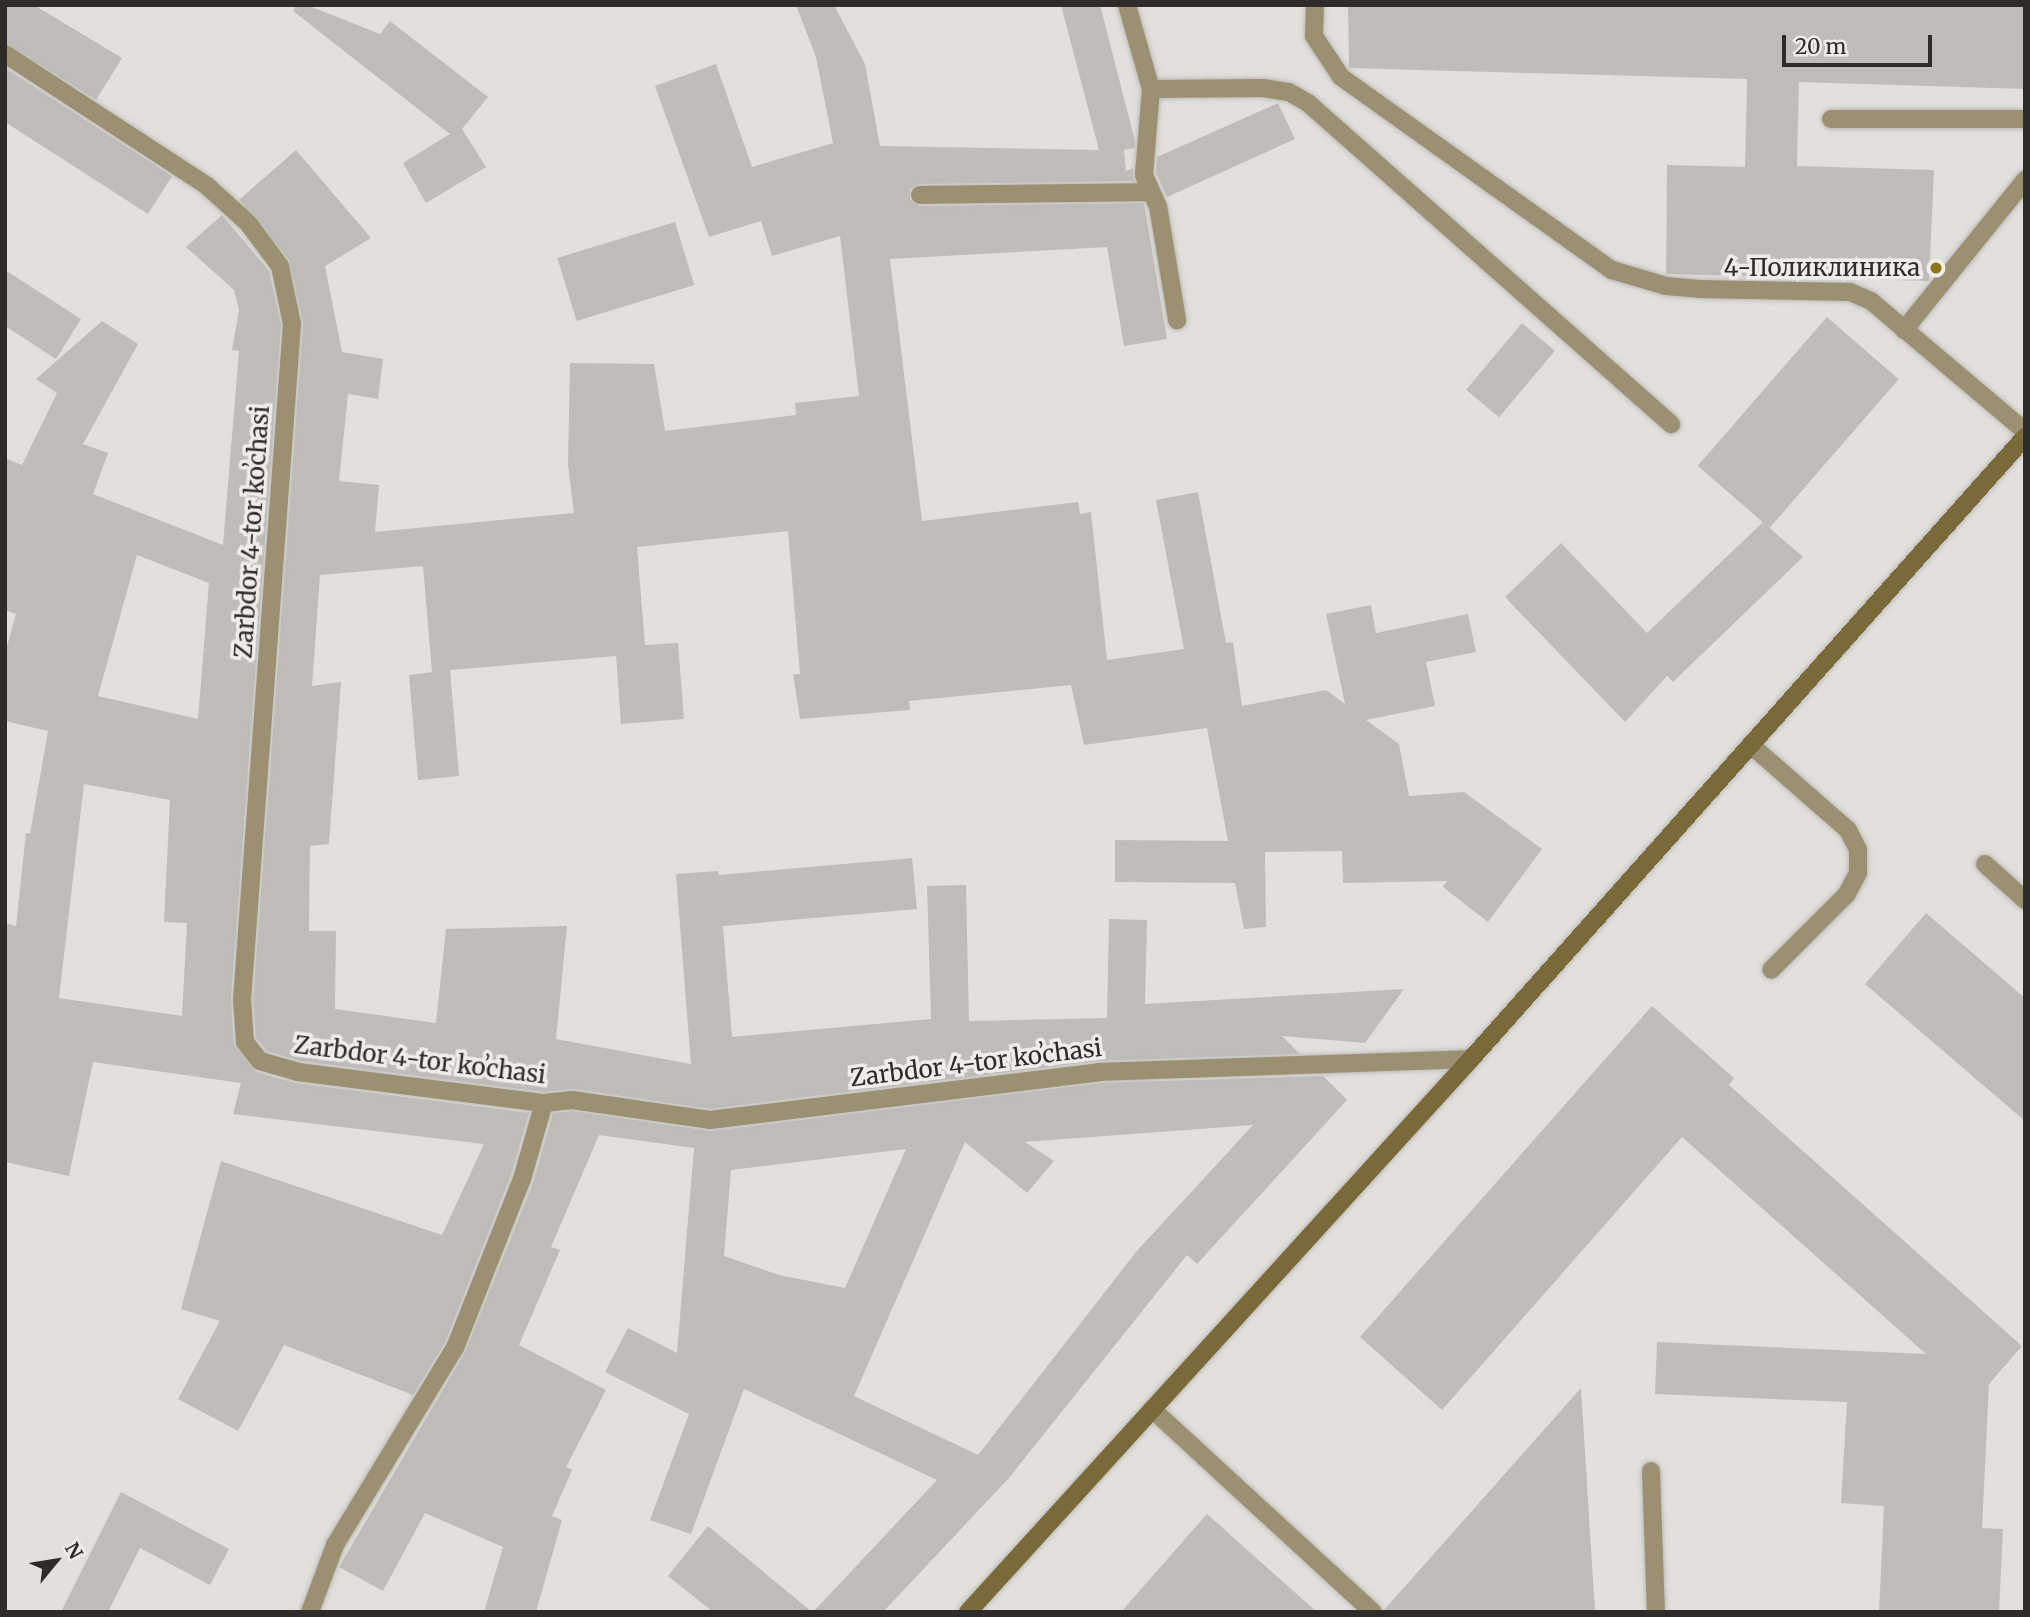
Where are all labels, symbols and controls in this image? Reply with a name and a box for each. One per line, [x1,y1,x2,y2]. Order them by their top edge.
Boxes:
scale bar [1785,21,1936,65]
text: 20 m [1795,33,1846,60]
place label: 4-Поликлиника [1724,254,1920,282]
marker: 4-Поликлиника [1926,258,1946,278]
street label: Zarbdor 4-tor koʼchasi [229,405,275,659]
street label: Zarbdor 4-tor koʼchasi [293,1030,547,1090]
street label: Zarbdor 4-tor koʼchasi [849,1033,1103,1093]
north arrow [21,1526,91,1596]
text: N [60,1538,88,1563]

